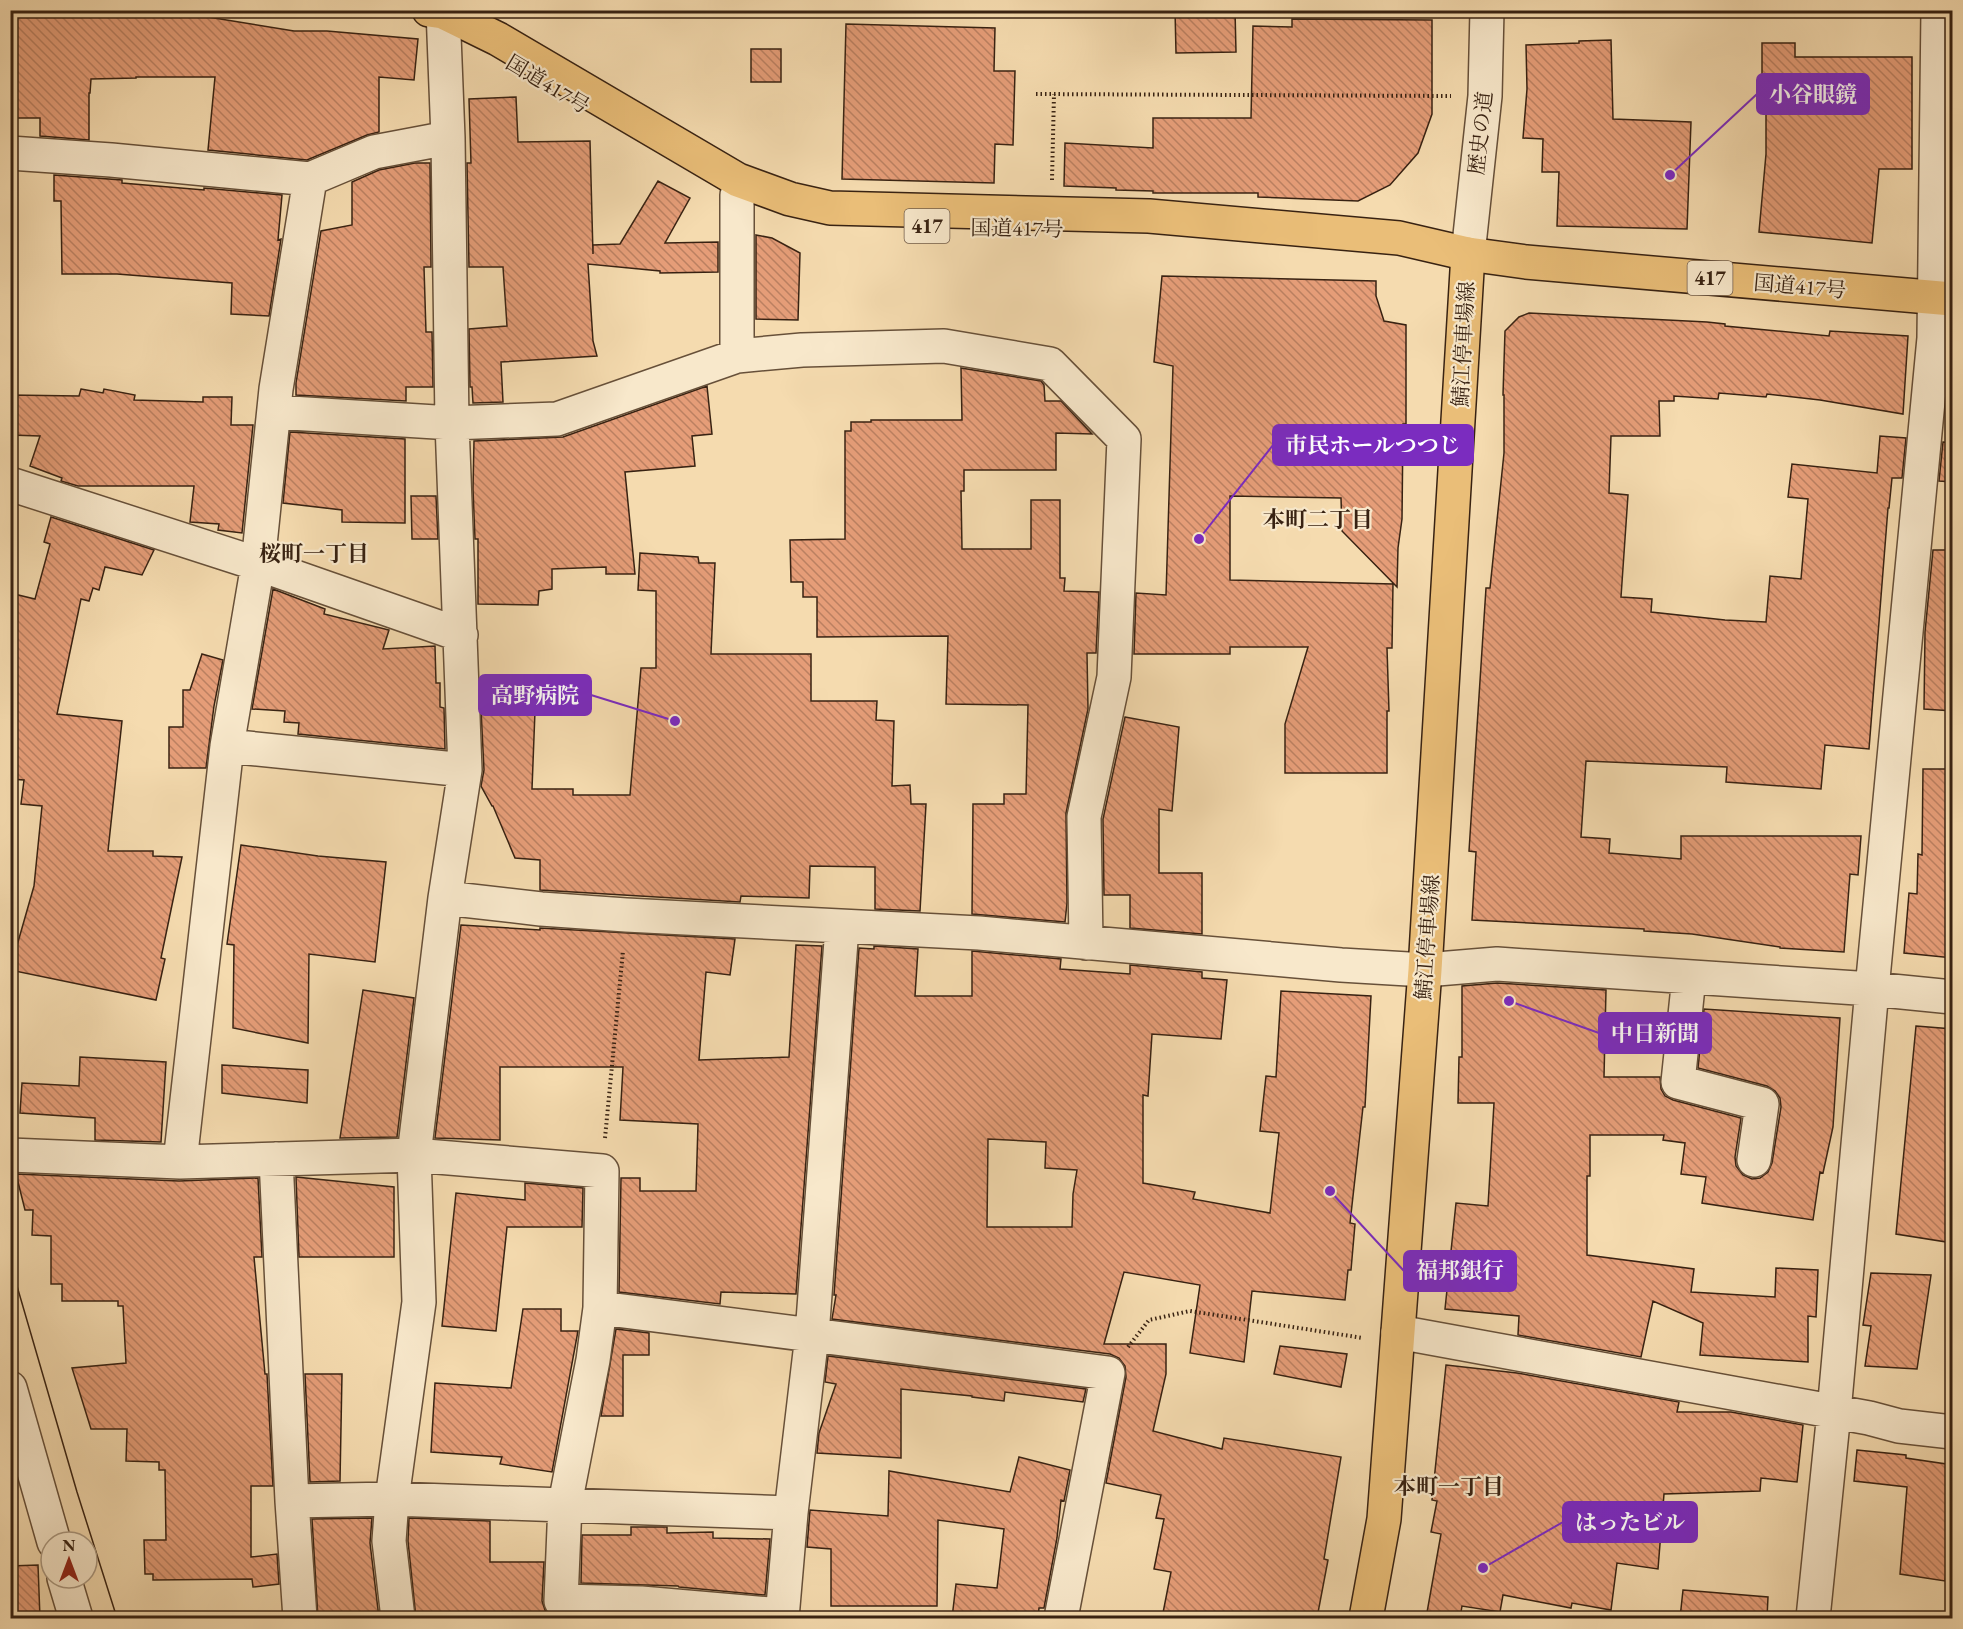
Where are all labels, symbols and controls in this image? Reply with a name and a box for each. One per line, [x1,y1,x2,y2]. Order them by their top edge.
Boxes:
street label: 国道417号 [501,48,595,120]
callout: 小谷眼鏡 [1757,74,1869,114]
text: 小谷眼鏡 [1769,80,1857,109]
street label: 歴史の道 [1462,90,1498,176]
road number: 417 [904,209,950,243]
street label: 国道417号 [970,214,1064,242]
road number: 417 [1688,261,1732,295]
street label: 国道417号 [1752,268,1848,304]
street label: 鯖江停車場線 [1446,280,1480,408]
callout: 市民ホールつつじ [1273,425,1473,465]
text: 市民ホールつつじ [1285,431,1461,460]
district label: 本町二丁目 [1263,505,1373,534]
district label: 桜町一丁目 [259,539,369,568]
callout: 高野病院 [479,675,591,715]
text: 高野病院 [491,681,579,710]
street label: 鯖江停車場線 [1409,873,1445,1001]
callout: 中日新聞 [1599,1013,1711,1053]
text: 中日新聞 [1611,1019,1699,1048]
callout: 福邦銀行 [1404,1251,1516,1291]
text: 福邦銀行 [1416,1256,1504,1285]
district label: 本町一丁目 [1394,1472,1504,1501]
callout: はったビル [1563,1502,1697,1542]
text: はったビル [1575,1508,1685,1537]
north arrow [39,1530,99,1590]
text: N [63,1535,76,1556]

